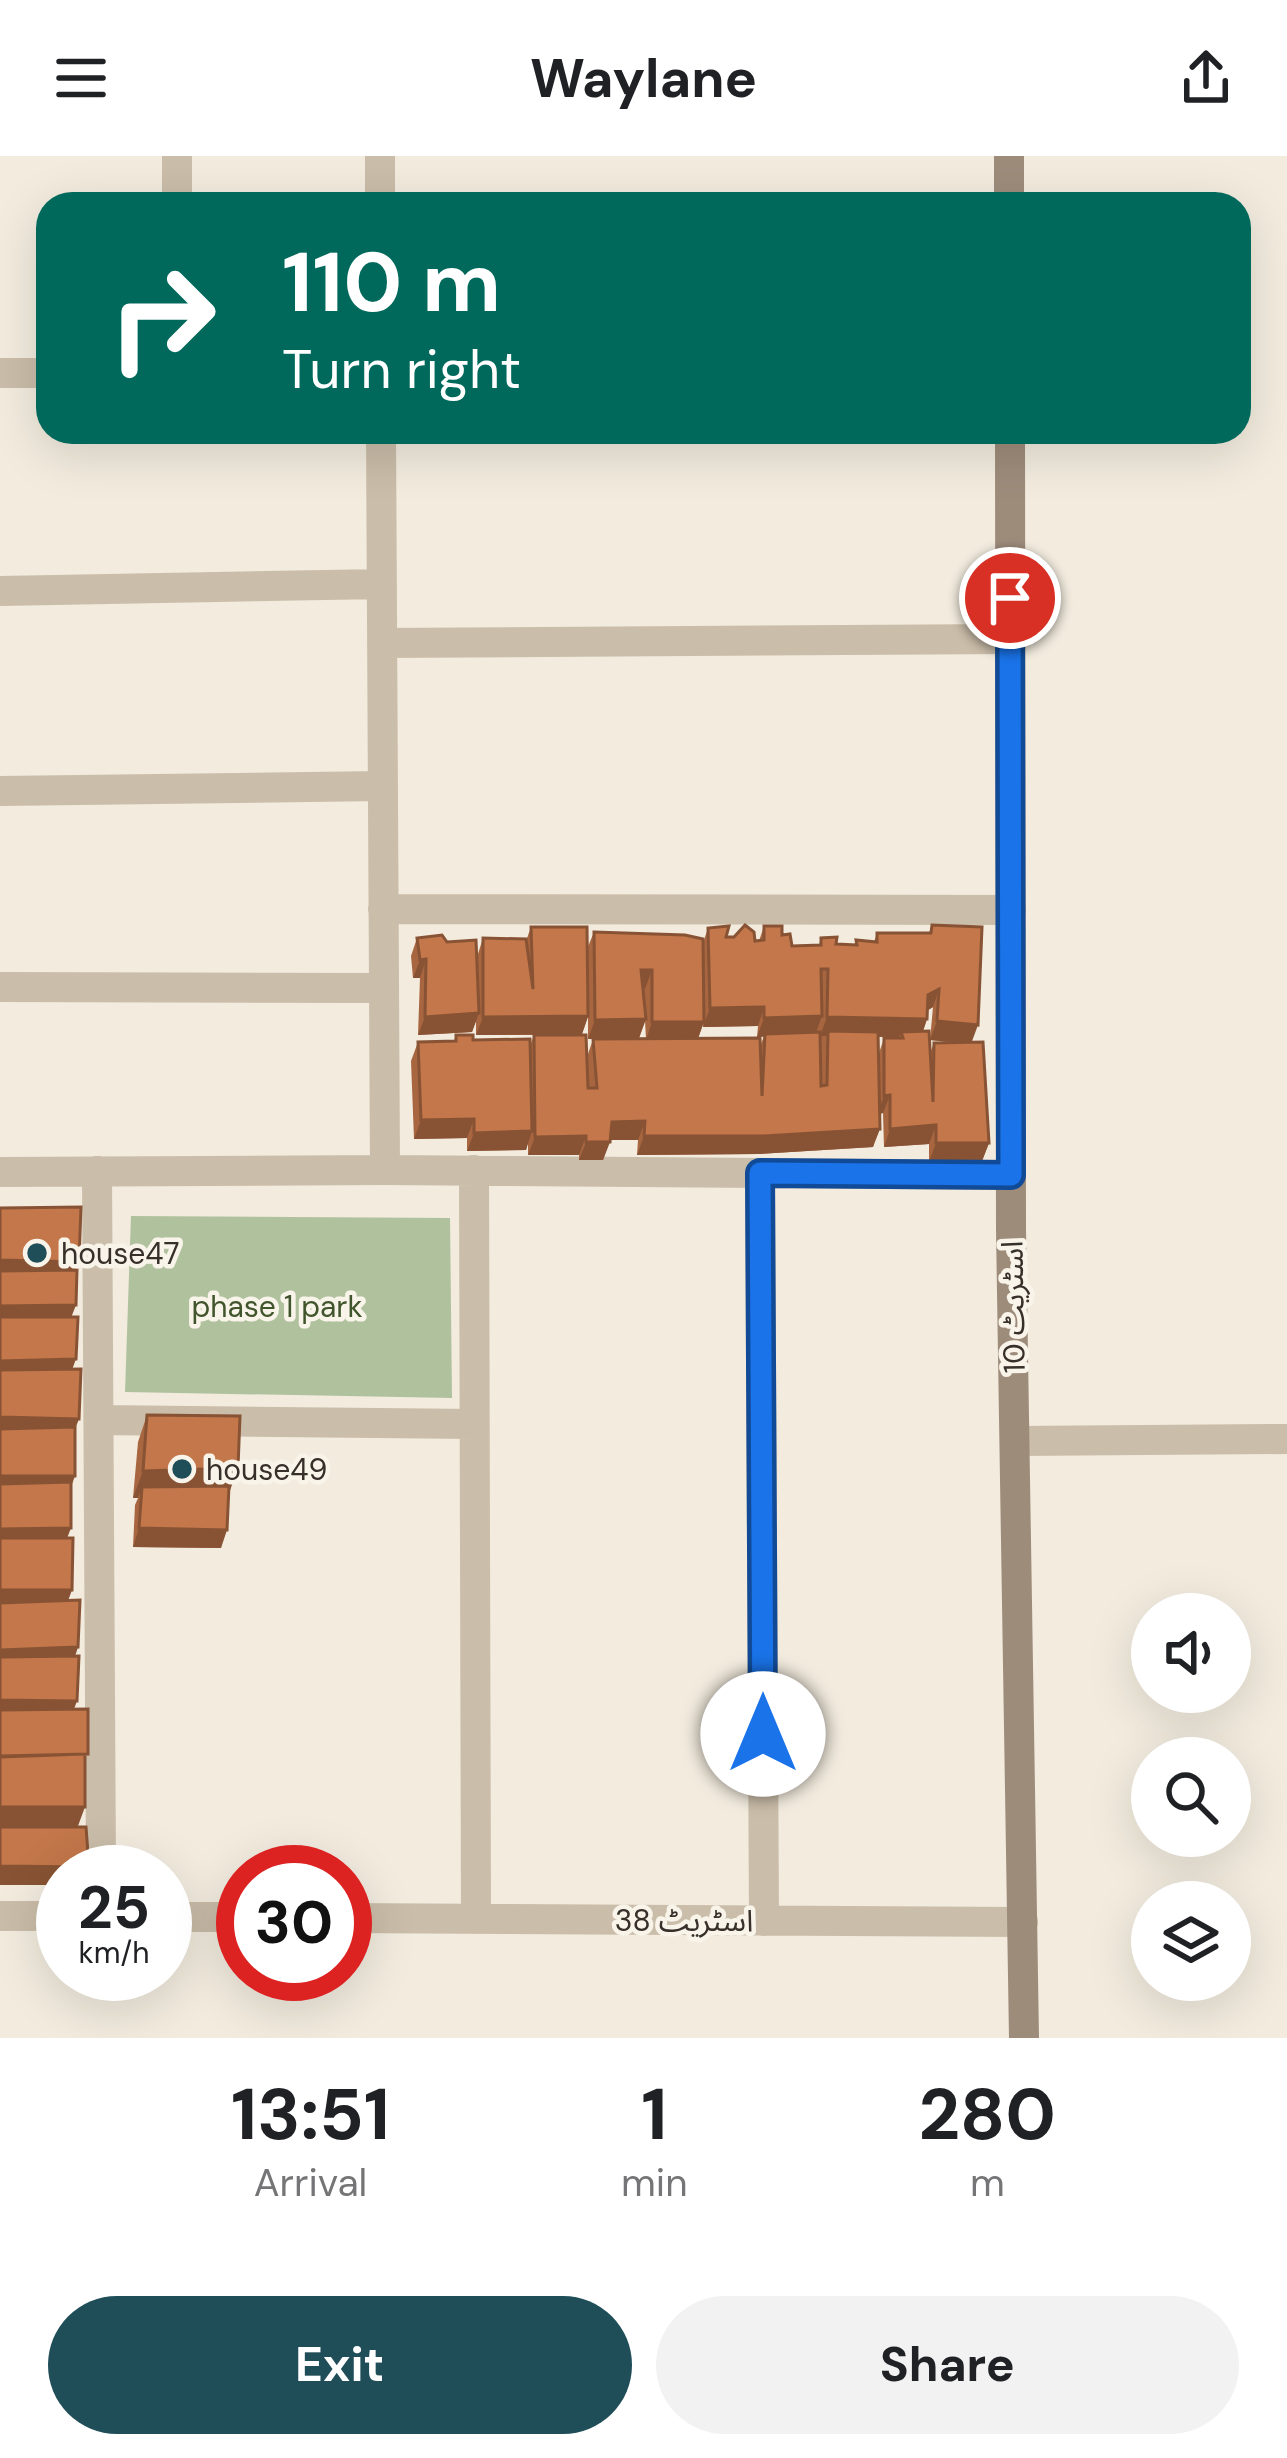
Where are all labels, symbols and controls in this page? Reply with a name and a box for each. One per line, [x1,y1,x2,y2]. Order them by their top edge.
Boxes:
text: Waylane [530,43,757,114]
icon: menu [48,45,114,111]
icon: share [1173,45,1239,111]
text: 110 m [282,228,501,337]
icon: right [84,240,240,396]
text: Turn right [282,334,521,405]
pin [959,547,1061,649]
icon: arrive [977,565,1043,631]
place label: house47 [61,1234,180,1273]
marker: house47 [24,1240,50,1266]
street label: اسٹریٹ 10 [992,1240,1034,1374]
park label: phase 1 park [191,1287,363,1326]
place label: house49 [206,1450,327,1489]
marker: house49 [169,1456,195,1482]
map controls [1131,1593,1251,2001]
button: sound [1131,1593,1251,1713]
position arrow [700,1671,826,1797]
button: search [1131,1737,1251,1857]
speed limit sign: 30 [216,1845,372,2001]
text: 25 [78,1868,150,1947]
button: layers [1131,1881,1251,2001]
street label: اسٹریٹ 38 [615,1901,753,1940]
text: km/h [79,1933,149,1972]
text: 13:51 [231,2068,390,2161]
text: 1 [641,2068,667,2161]
text: 280 [919,2068,1056,2161]
text: Arrival [254,2157,367,2208]
text: min [621,2157,688,2208]
text: m [970,2157,1005,2208]
button: Exit [48,2296,632,2434]
button: Share [656,2296,1239,2434]

